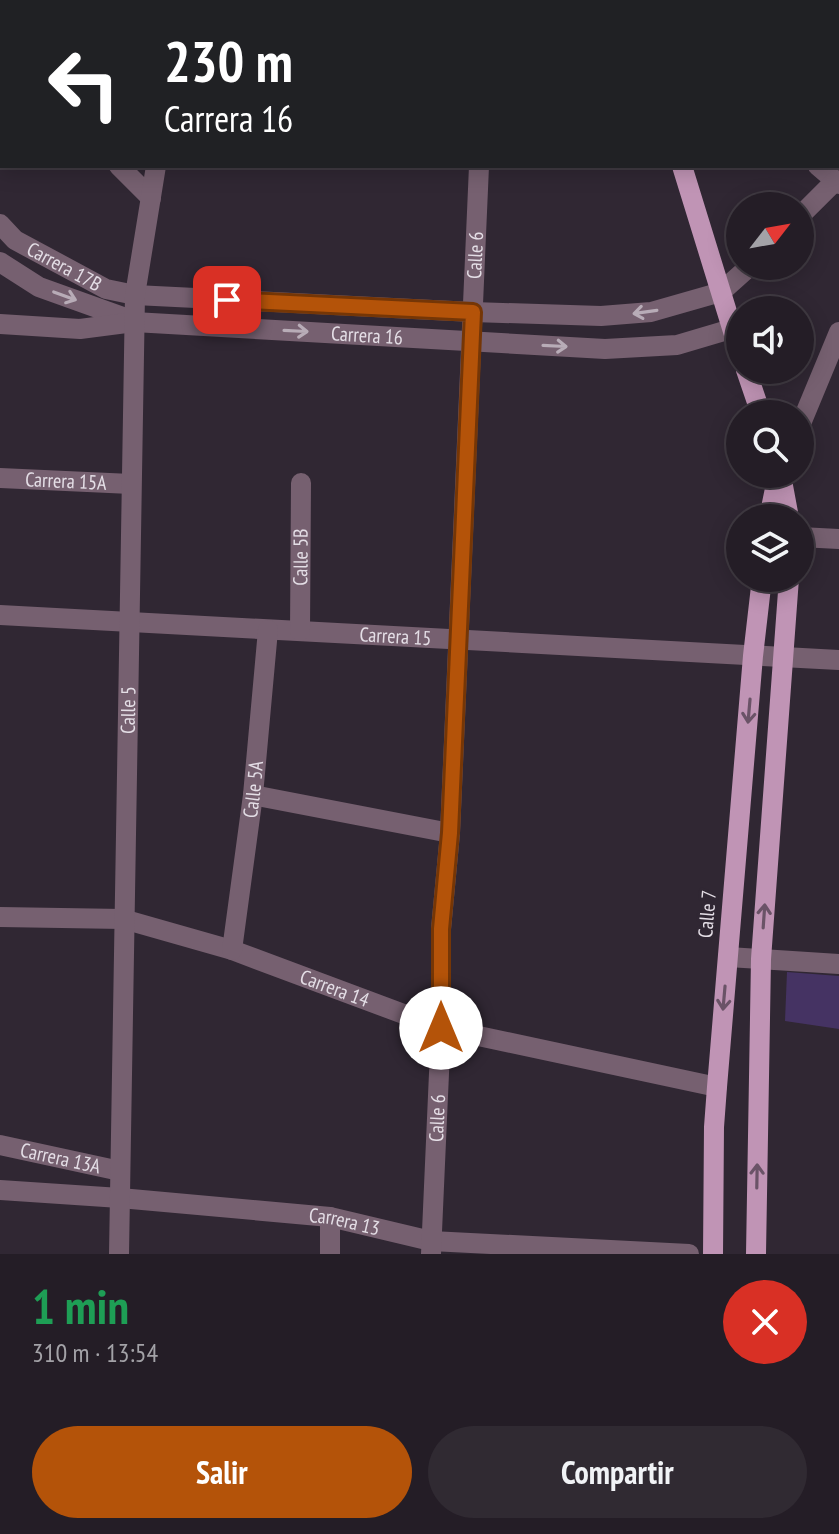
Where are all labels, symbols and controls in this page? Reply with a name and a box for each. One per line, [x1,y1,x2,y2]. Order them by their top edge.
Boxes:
text: 230 m [164,25,293,97]
icon: left [32,32,136,136]
text: Carrera 16 [164,95,293,142]
north arrow [726,192,814,280]
map controls [726,192,814,592]
street label: Calle 6 [461,231,489,280]
street label: Carrera 17B [22,236,106,297]
pin [193,266,261,334]
icon: arrive [205,278,249,322]
one-way arrow [52,290,77,305]
button: sound [726,296,814,384]
one-way arrow [633,305,659,320]
street label: Carrera 16 [330,320,404,350]
one-way arrow [282,324,309,339]
one-way arrow [541,339,568,354]
button: search [726,400,814,488]
street label: Carrera 15A [25,466,108,496]
button: layers [726,504,814,592]
street label: Calle 5B [287,528,314,586]
street label: Carrera 15 [359,621,432,651]
street label: Calle 5 [115,686,141,734]
one-way arrow [741,697,756,724]
street label: Calle 5A [237,759,269,820]
street label: Calle 7 [692,889,722,939]
one-way arrow [757,903,772,930]
street label: Carrera 14 [297,964,373,1013]
one-way arrow [717,984,732,1011]
position arrow [399,986,483,1070]
street label: Calle 6 [423,1094,451,1143]
street label: Carrera 13A [18,1137,104,1180]
one-way arrow [750,1163,765,1190]
street label: Carrera 13 [308,1202,382,1241]
text: 1 min [32,1275,129,1337]
button: close [723,1280,807,1364]
text: 310 m · 13:54 [32,1336,158,1369]
button: Salir [32,1426,412,1518]
button: Compartir [428,1426,807,1518]

